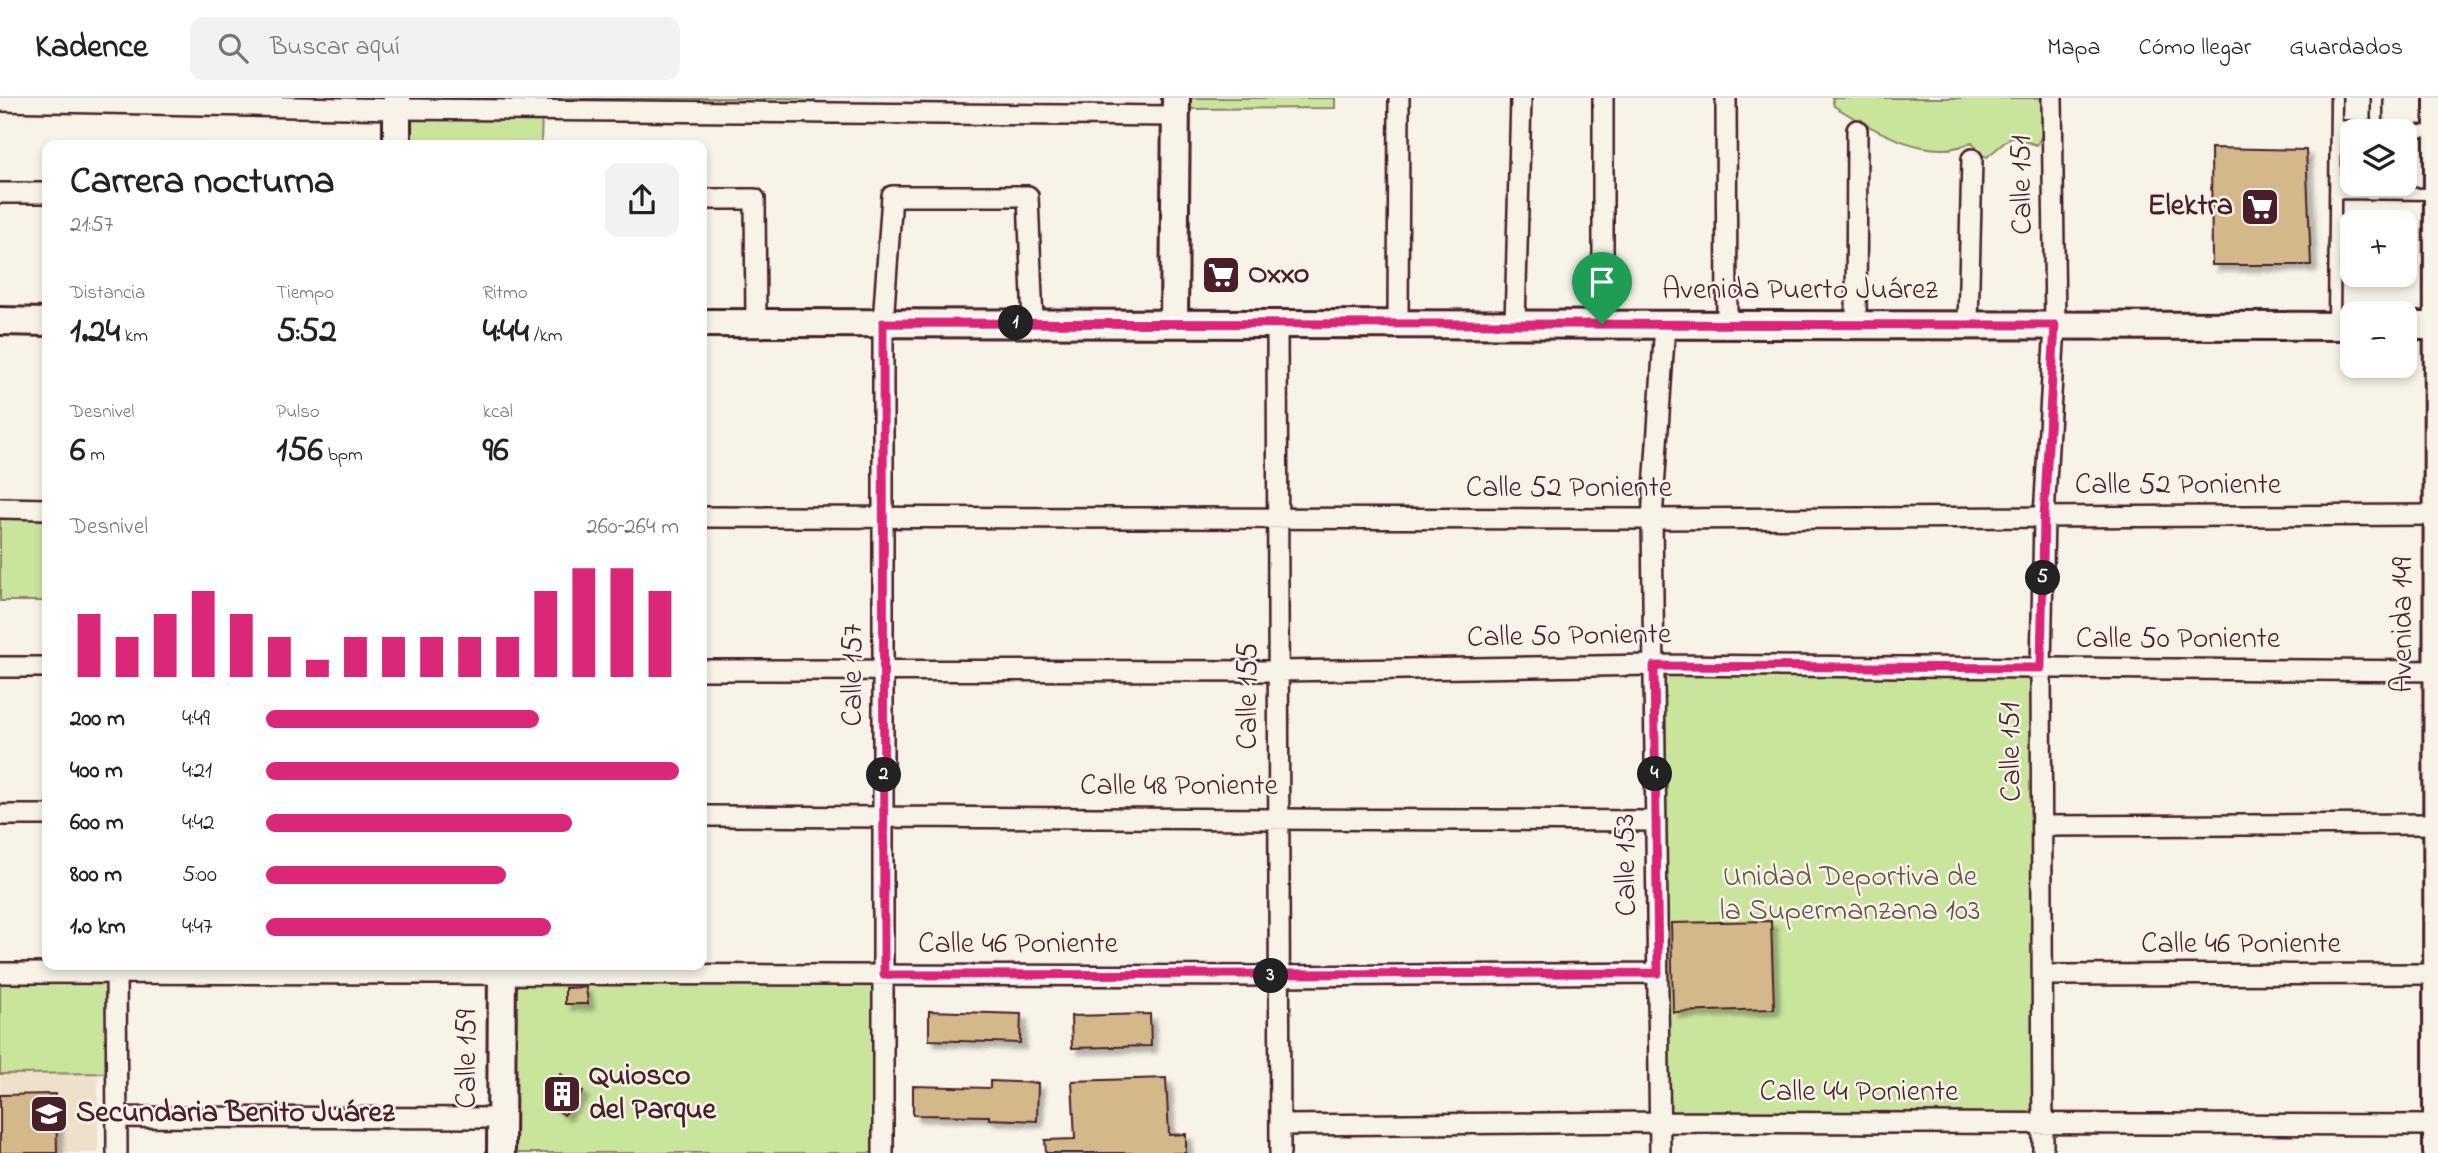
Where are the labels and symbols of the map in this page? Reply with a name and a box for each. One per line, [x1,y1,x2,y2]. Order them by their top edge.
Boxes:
street label: Calle 151 [2000,135,2046,235]
place label: Elektra [2148,185,2233,229]
supermarket icon: Elektra [2239,186,2281,228]
pin [1572,252,1632,324]
place label: Oxxo [1248,253,1309,297]
supermarket icon: Oxxo [1200,254,1242,296]
street label: Avenida Puerto Juárez [1662,269,1938,313]
pin: 1 [998,306,1034,341]
street label: Calle 52 Poniente [2075,464,2282,508]
street label: Calle 52 Poniente [1466,467,1673,511]
street label: Avenida 149 [2382,557,2426,693]
pin: 5 [2025,560,2060,596]
street label: Calle 50 Poniente [1466,613,1672,661]
street label: Calle 50 Poniente [2076,618,2281,662]
street label: Calle 157 [832,624,876,726]
street label: Calle 155 [1227,642,1271,750]
street label: Calle 151 [1989,702,2035,802]
pin: 4 [1638,756,1672,792]
pin: 2 [866,758,902,792]
street label: Calle 48 Poniente [1080,765,1279,809]
street label: Calle 153 [1604,813,1650,917]
park label: Unidad Deportiva de la Supermanzana 103 [1720,856,1980,934]
street label: Calle 46 Poniente [918,923,1118,967]
street label: Calle 46 Poniente [2141,923,2341,967]
pin: 3 [1254,958,1288,994]
street label: Calle 159 [446,1009,490,1109]
place label: Quiosco del Parque [589,1055,717,1133]
street label: Calle 44 Poniente [1759,1071,1959,1115]
building icon: Quiosco del Parque [541,1073,583,1115]
place label: Secundaria Benito Juárez [76,1092,396,1136]
school or university icon: Secundaria Benito Juárez [28,1093,70,1135]

